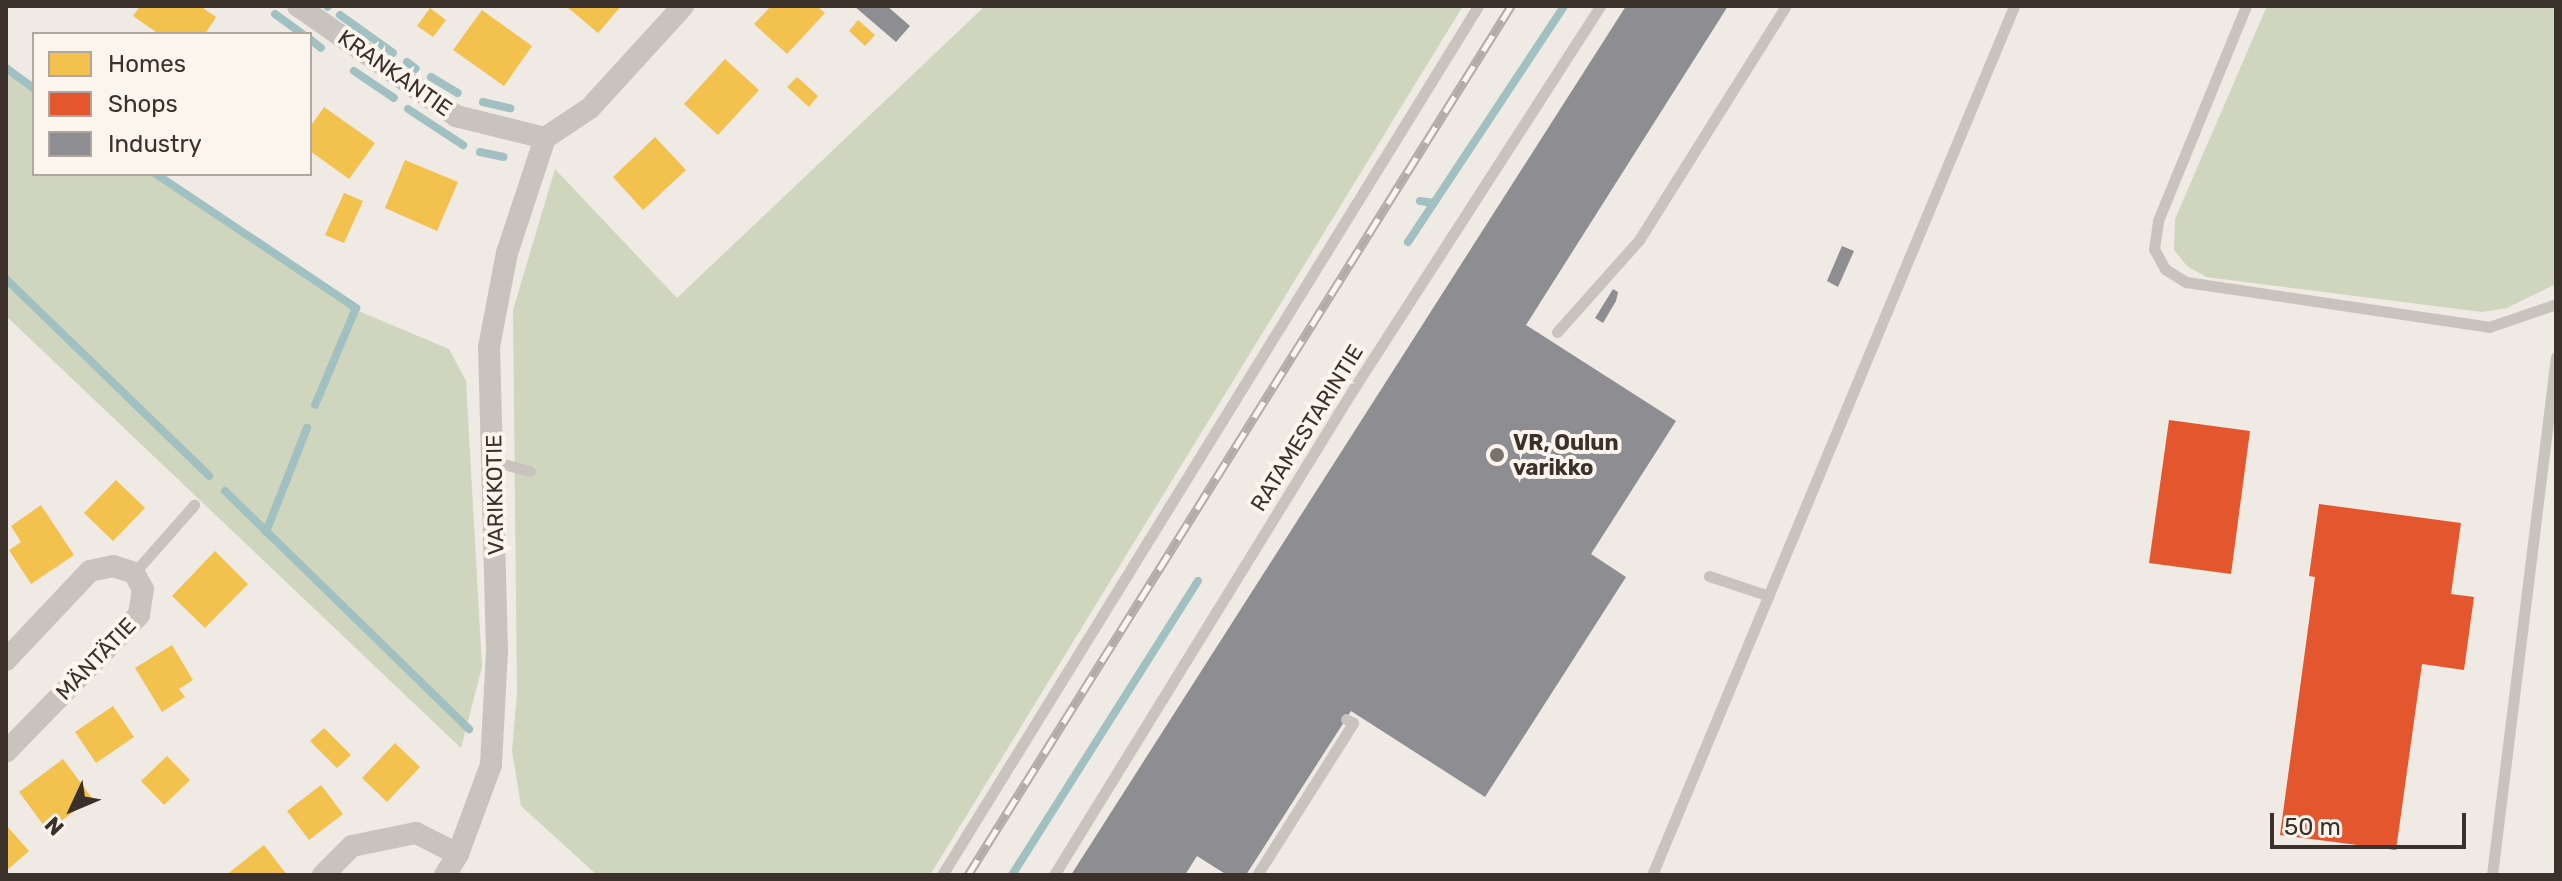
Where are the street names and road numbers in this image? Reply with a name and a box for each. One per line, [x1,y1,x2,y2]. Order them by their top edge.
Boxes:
street label: KRANKANTIE [333,24,457,122]
street label: RATAMESTARINTIE [1245,340,1369,516]
street label: VARIKKOTIE [481,434,509,556]
street label: MÄNTÄTIE [50,612,142,706]

